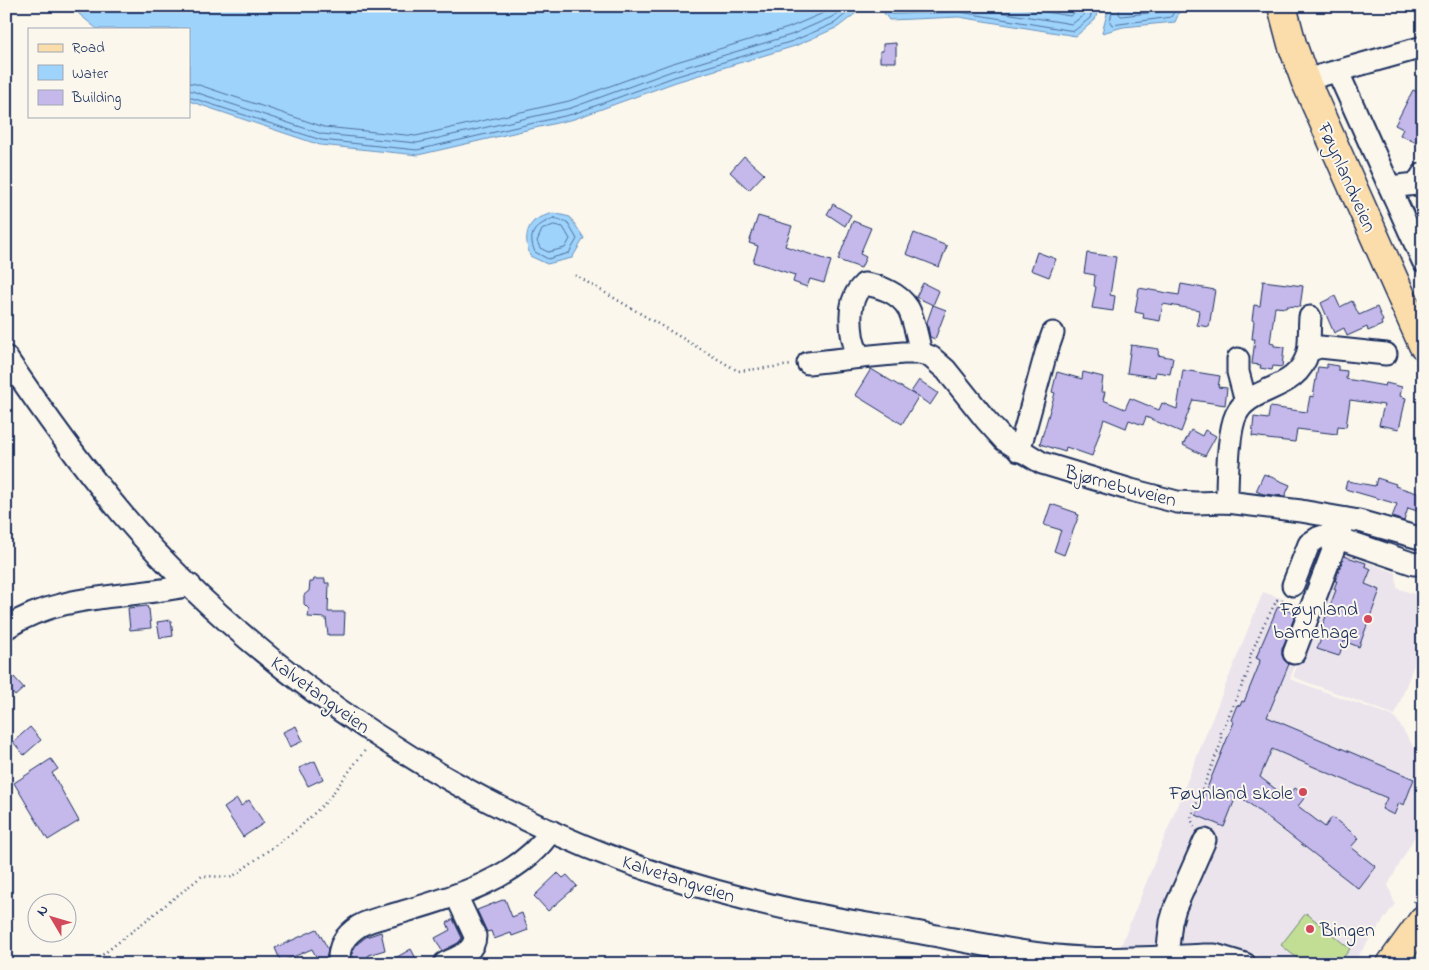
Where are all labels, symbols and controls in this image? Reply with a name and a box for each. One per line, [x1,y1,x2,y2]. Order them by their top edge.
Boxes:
legend [28,28,190,118]
text: Road [72,37,105,59]
text: Water [72,63,108,85]
text: Building [71,87,121,110]
street label: Føynlandveien [1308,118,1383,238]
street label: Bjørnebuveien [1060,458,1180,516]
place label: Føynland barnehage [1273,596,1358,649]
marker: Føynland barnehage [1362,613,1374,625]
street label: Kalvetangveien [263,650,376,743]
place label: Føynland skole [1168,780,1293,809]
marker: Føynland skole [1297,786,1309,798]
street label: Kalvetangveien [618,848,739,913]
north arrow [28,892,78,942]
text: N [32,901,54,921]
place label: Bingen [1319,917,1375,947]
marker: Bingen [1304,923,1316,935]

